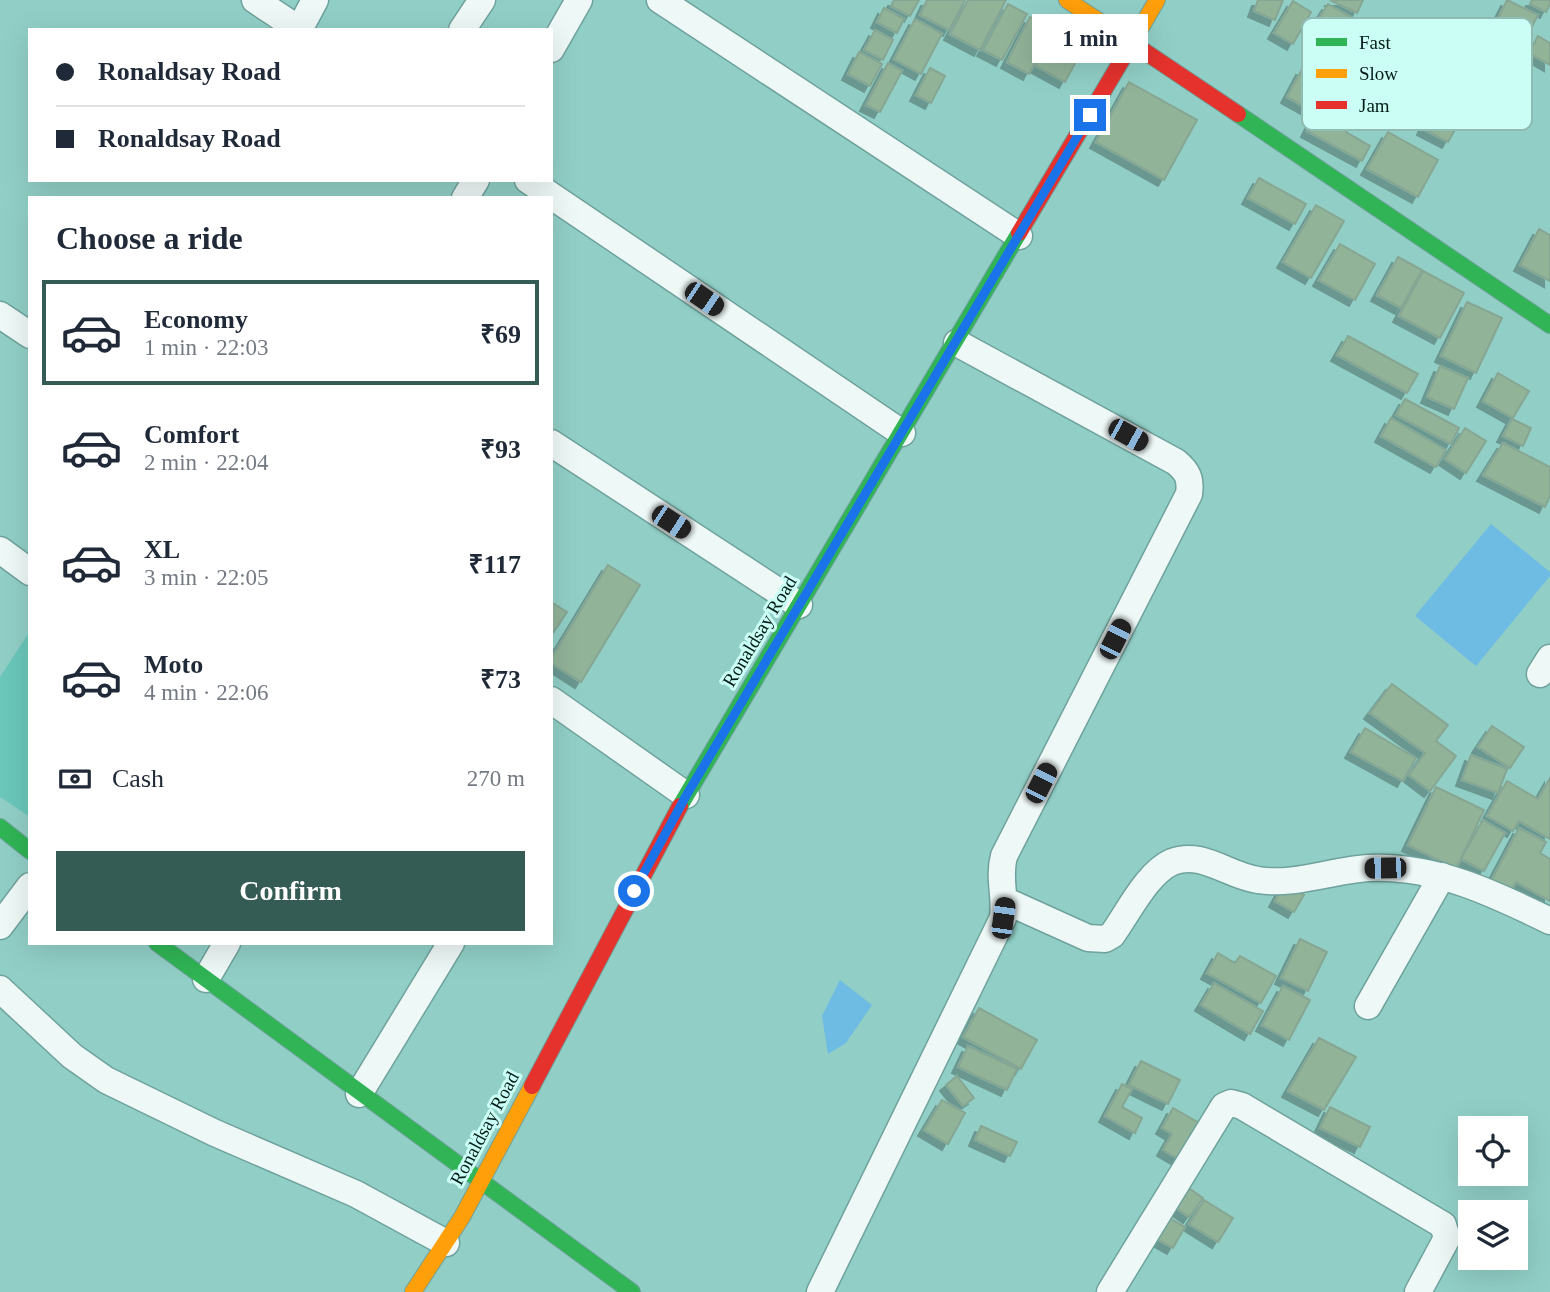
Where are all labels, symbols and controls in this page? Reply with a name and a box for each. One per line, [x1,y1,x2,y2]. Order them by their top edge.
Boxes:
callout: 1 min [1032,13,1148,62]
legend [1302,18,1532,130]
text: 1 min [1062,26,1118,51]
text: Fast [1359,32,1391,53]
text: Ronaldsay Road [98,57,281,86]
text: Slow [1359,63,1398,84]
text: Jam [1359,95,1390,116]
route end [1074,99,1106,131]
text: Ronaldsay Road [98,124,281,153]
text: Choose a ride [56,220,243,256]
car [681,279,728,319]
icon: car [60,301,123,364]
text: Economy [144,305,248,334]
text: ₹69 [480,320,521,349]
text: 1 min · 22:03 [144,335,269,360]
icon: car [60,416,123,479]
car [1105,416,1152,454]
text: Comfort [144,420,239,449]
text: ₹93 [480,435,521,464]
text: 2 min · 22:04 [144,450,269,475]
car [648,502,695,542]
icon: car [60,531,123,594]
text: XL [144,535,180,564]
text: ₹117 [469,550,521,579]
text: 3 min · 22:05 [144,565,269,590]
street label: Ronaldsay Road [718,572,801,690]
car [1097,616,1134,662]
icon: car [60,646,123,709]
text: Moto [144,650,203,679]
text: ₹73 [480,665,521,694]
text: 4 min · 22:06 [144,680,269,705]
icon: cash [56,760,94,798]
car [1023,760,1060,806]
text: Cash [112,764,164,793]
text: 270 m [467,766,525,791]
button: Confirm [56,851,525,931]
car [1364,857,1407,879]
route start [618,875,650,907]
car [990,896,1017,940]
street label: Ronaldsay Road [446,1068,523,1188]
map controls [1458,1116,1528,1270]
button: locate [1458,1116,1528,1186]
button: layers [1458,1200,1528,1270]

